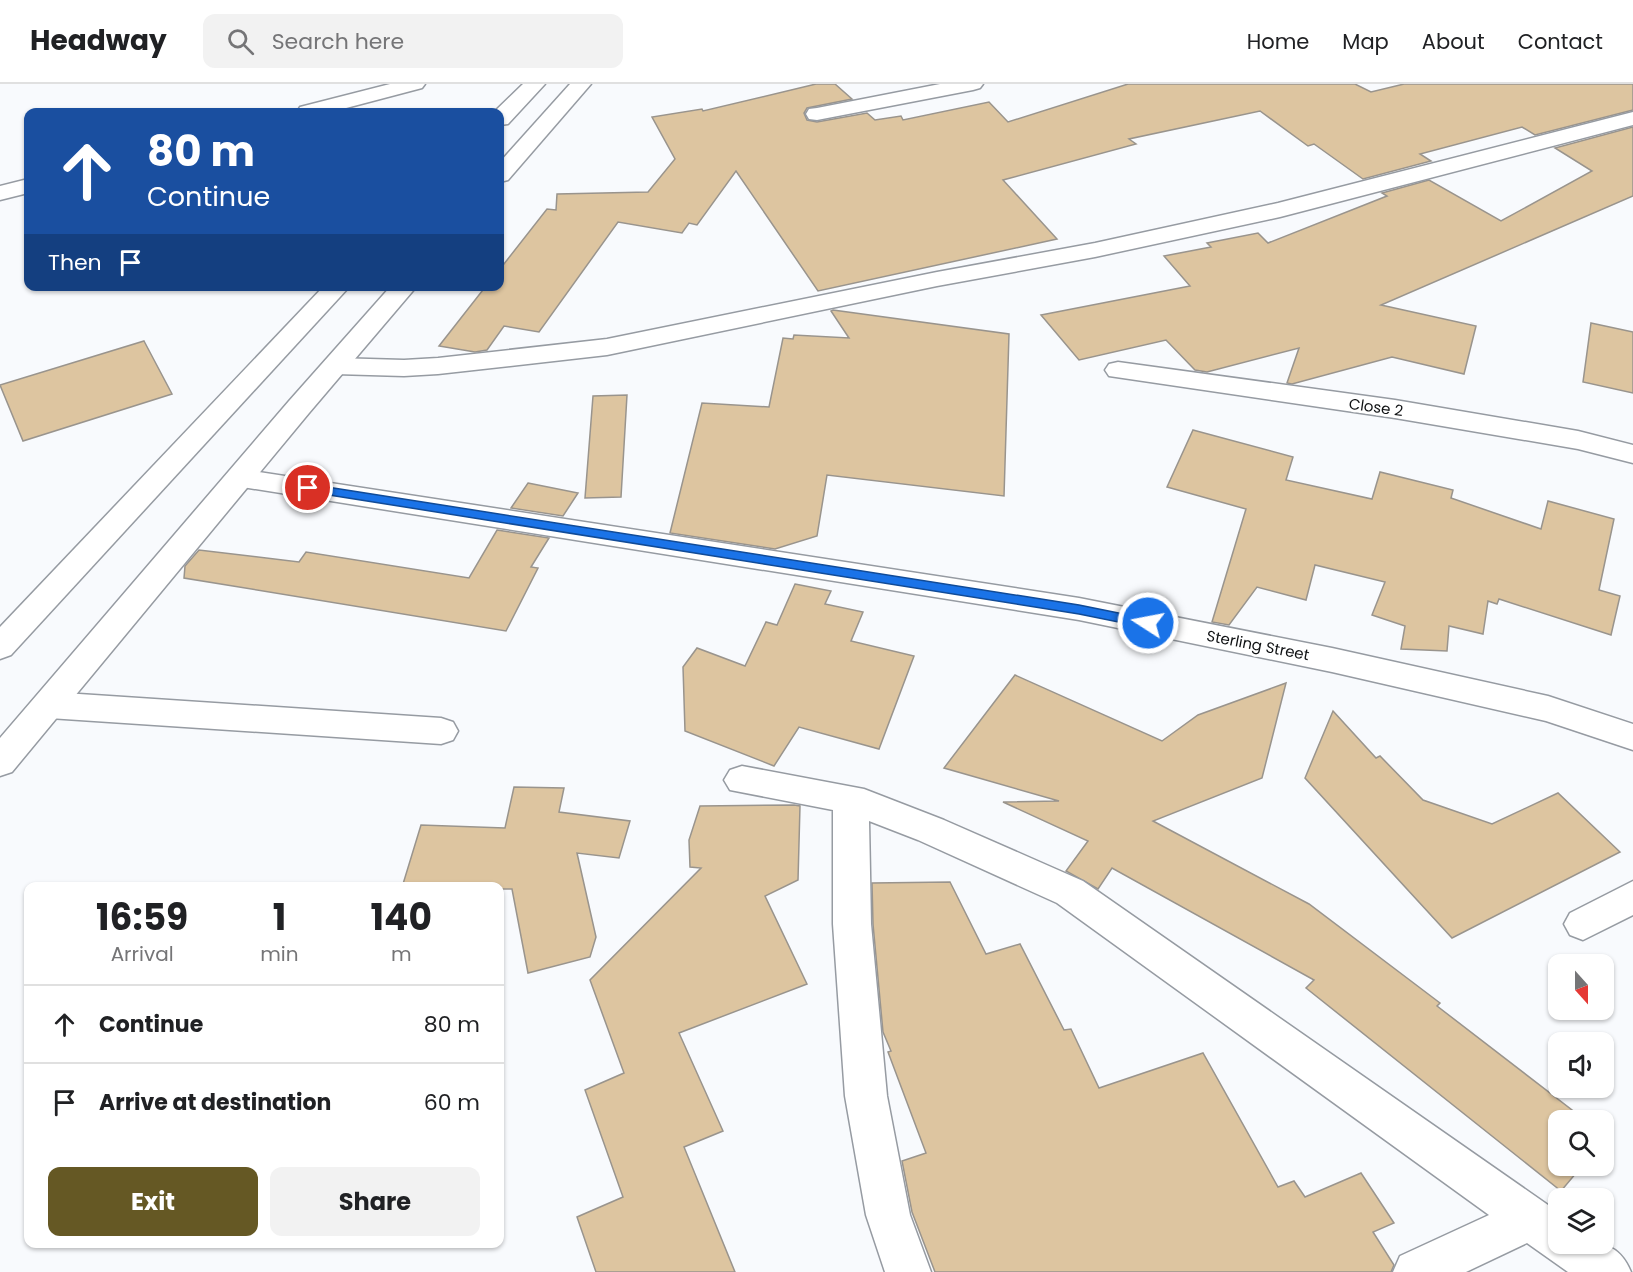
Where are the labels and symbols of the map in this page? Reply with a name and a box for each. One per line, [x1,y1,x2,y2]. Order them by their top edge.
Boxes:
street label: Close 2 [1347,393,1405,421]
pin [282,462,333,513]
position arrow [1116,591,1180,655]
street label: Sterling Street [1205,625,1311,665]
north arrow [1548,954,1614,1020]

